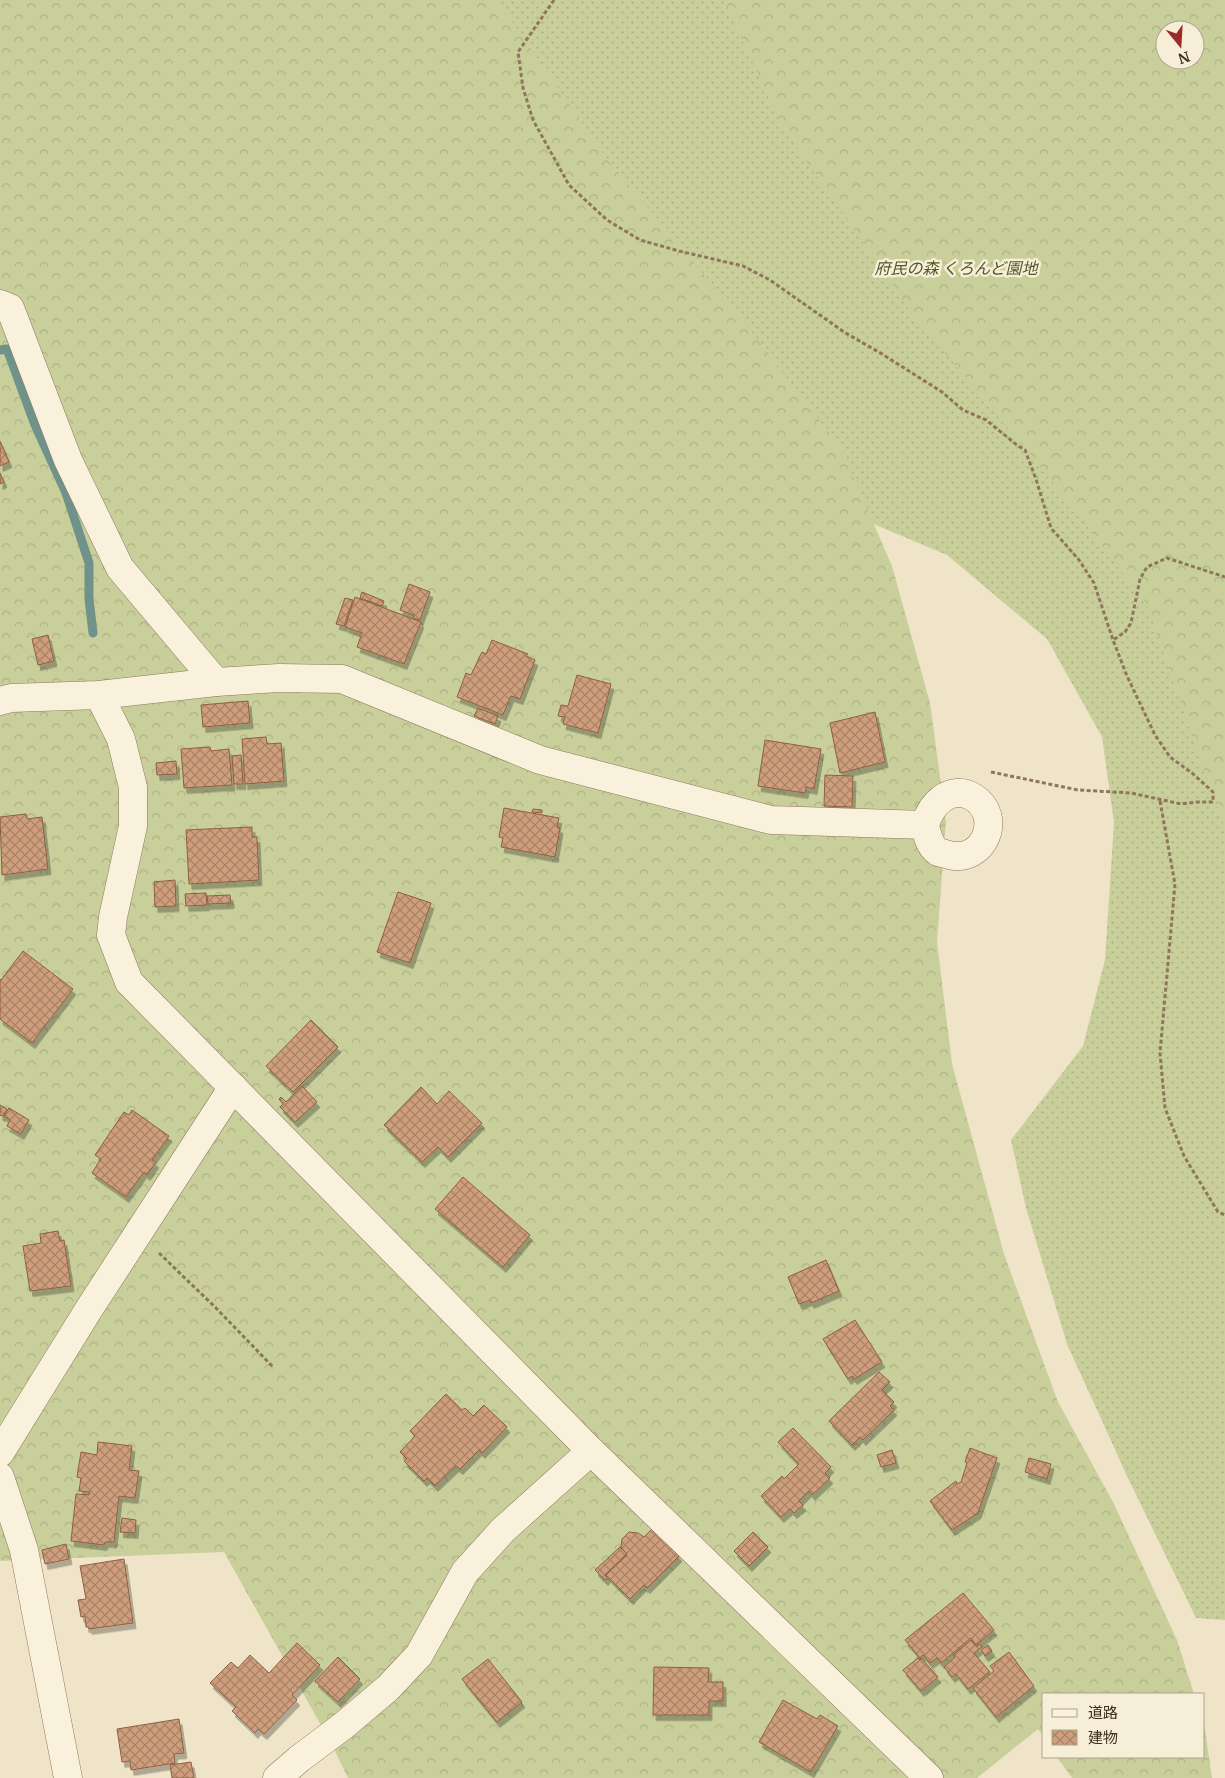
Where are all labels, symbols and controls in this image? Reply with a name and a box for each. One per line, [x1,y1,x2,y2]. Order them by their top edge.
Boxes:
north arrow [1155,20,1205,70]
text: N [1176,47,1192,68]
park label: 府民の森 くろんど園地 [874,258,1040,278]
legend [1042,1693,1205,1758]
text: 道路 [1088,1703,1118,1722]
text: 建物 [1088,1728,1118,1747]

